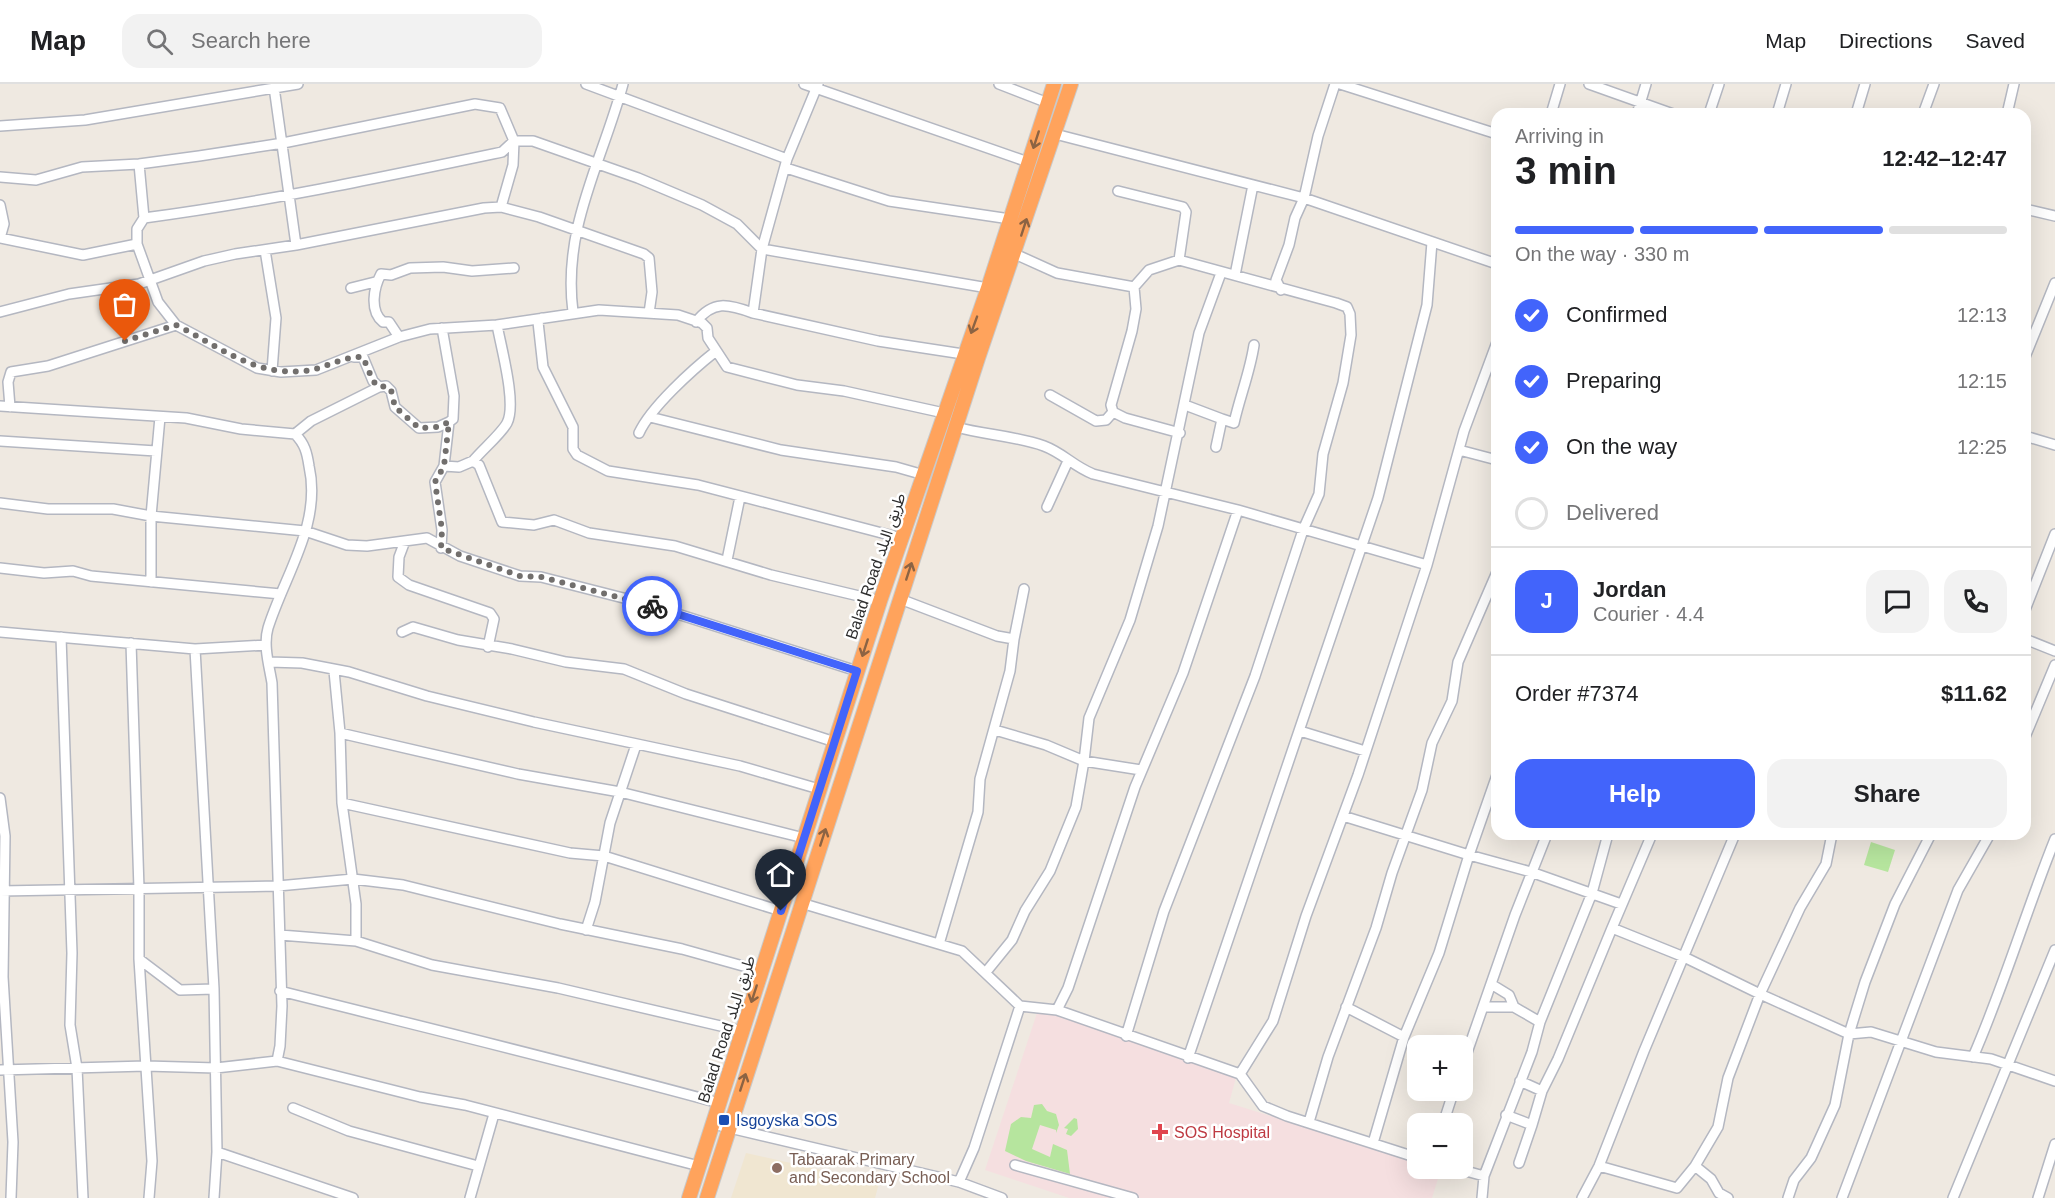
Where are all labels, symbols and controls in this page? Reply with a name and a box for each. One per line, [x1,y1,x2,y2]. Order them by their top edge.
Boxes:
search box [122,14,542,68]
text: Map [30,25,86,56]
icon: search [143,25,176,58]
text: Search here [191,28,311,53]
text: Map [1765,29,1806,52]
text: Directions [1839,29,1932,52]
text: Saved [1965,29,2025,52]
text: Arriving in [1515,125,1604,147]
one-way arrow [1030,130,1041,149]
text: 12:42–12:47 [1882,146,2007,171]
text: 3 min [1515,149,1617,192]
one-way arrow [1019,218,1030,237]
text: On the way · 330 m [1515,243,1690,265]
pin [99,279,150,341]
icon: bag [108,288,141,321]
icon: check [1515,299,1548,332]
text: Confirmed [1566,302,1667,327]
text: 12:13 [1957,304,2007,326]
one-way arrow [968,315,979,333]
icon: check [1515,365,1548,398]
text: Preparing [1566,368,1661,393]
text: 12:15 [1957,370,2007,392]
icon: check [1515,431,1548,464]
text: On the way [1566,434,1677,459]
text: 12:25 [1957,436,2007,458]
street label: Balad Road طريق البلد [842,491,910,642]
text: Delivered [1566,500,1659,525]
one-way arrow [904,562,915,581]
button: chat [1866,570,1929,633]
button: phone [1944,570,2007,633]
courier [622,576,682,636]
text: Jordan [1593,577,1666,602]
text: J [1540,588,1553,613]
icon: bike [636,590,669,623]
text: Courier · 4.4 [1593,603,1704,625]
one-way arrow [858,638,869,657]
text: Order #7374 [1515,681,1639,706]
text: $11.62 [1941,681,2007,706]
button: Help [1515,759,1755,828]
button: Share [1767,759,2007,828]
one-way arrow [818,828,829,847]
pin [755,849,806,911]
icon: home [764,858,797,891]
street label: Balad Road طريق البلد [695,953,760,1105]
one-way arrow [748,984,759,1003]
map controls [1407,1035,1473,1179]
button: + [1407,1035,1473,1101]
one-way arrow [738,1073,749,1092]
place label: Isgoyska SOS [736,1112,837,1129]
marker: Isgoyska SOS [717,1113,731,1127]
button: − [1407,1113,1473,1179]
marker: SOS Hospital [1151,1123,1169,1141]
place label: SOS Hospital [1174,1124,1270,1141]
place label: Tabaarak Primary and Secondary School [789,1151,950,1186]
marker: Tabaarak Primary and Secondary School [770,1161,784,1175]

